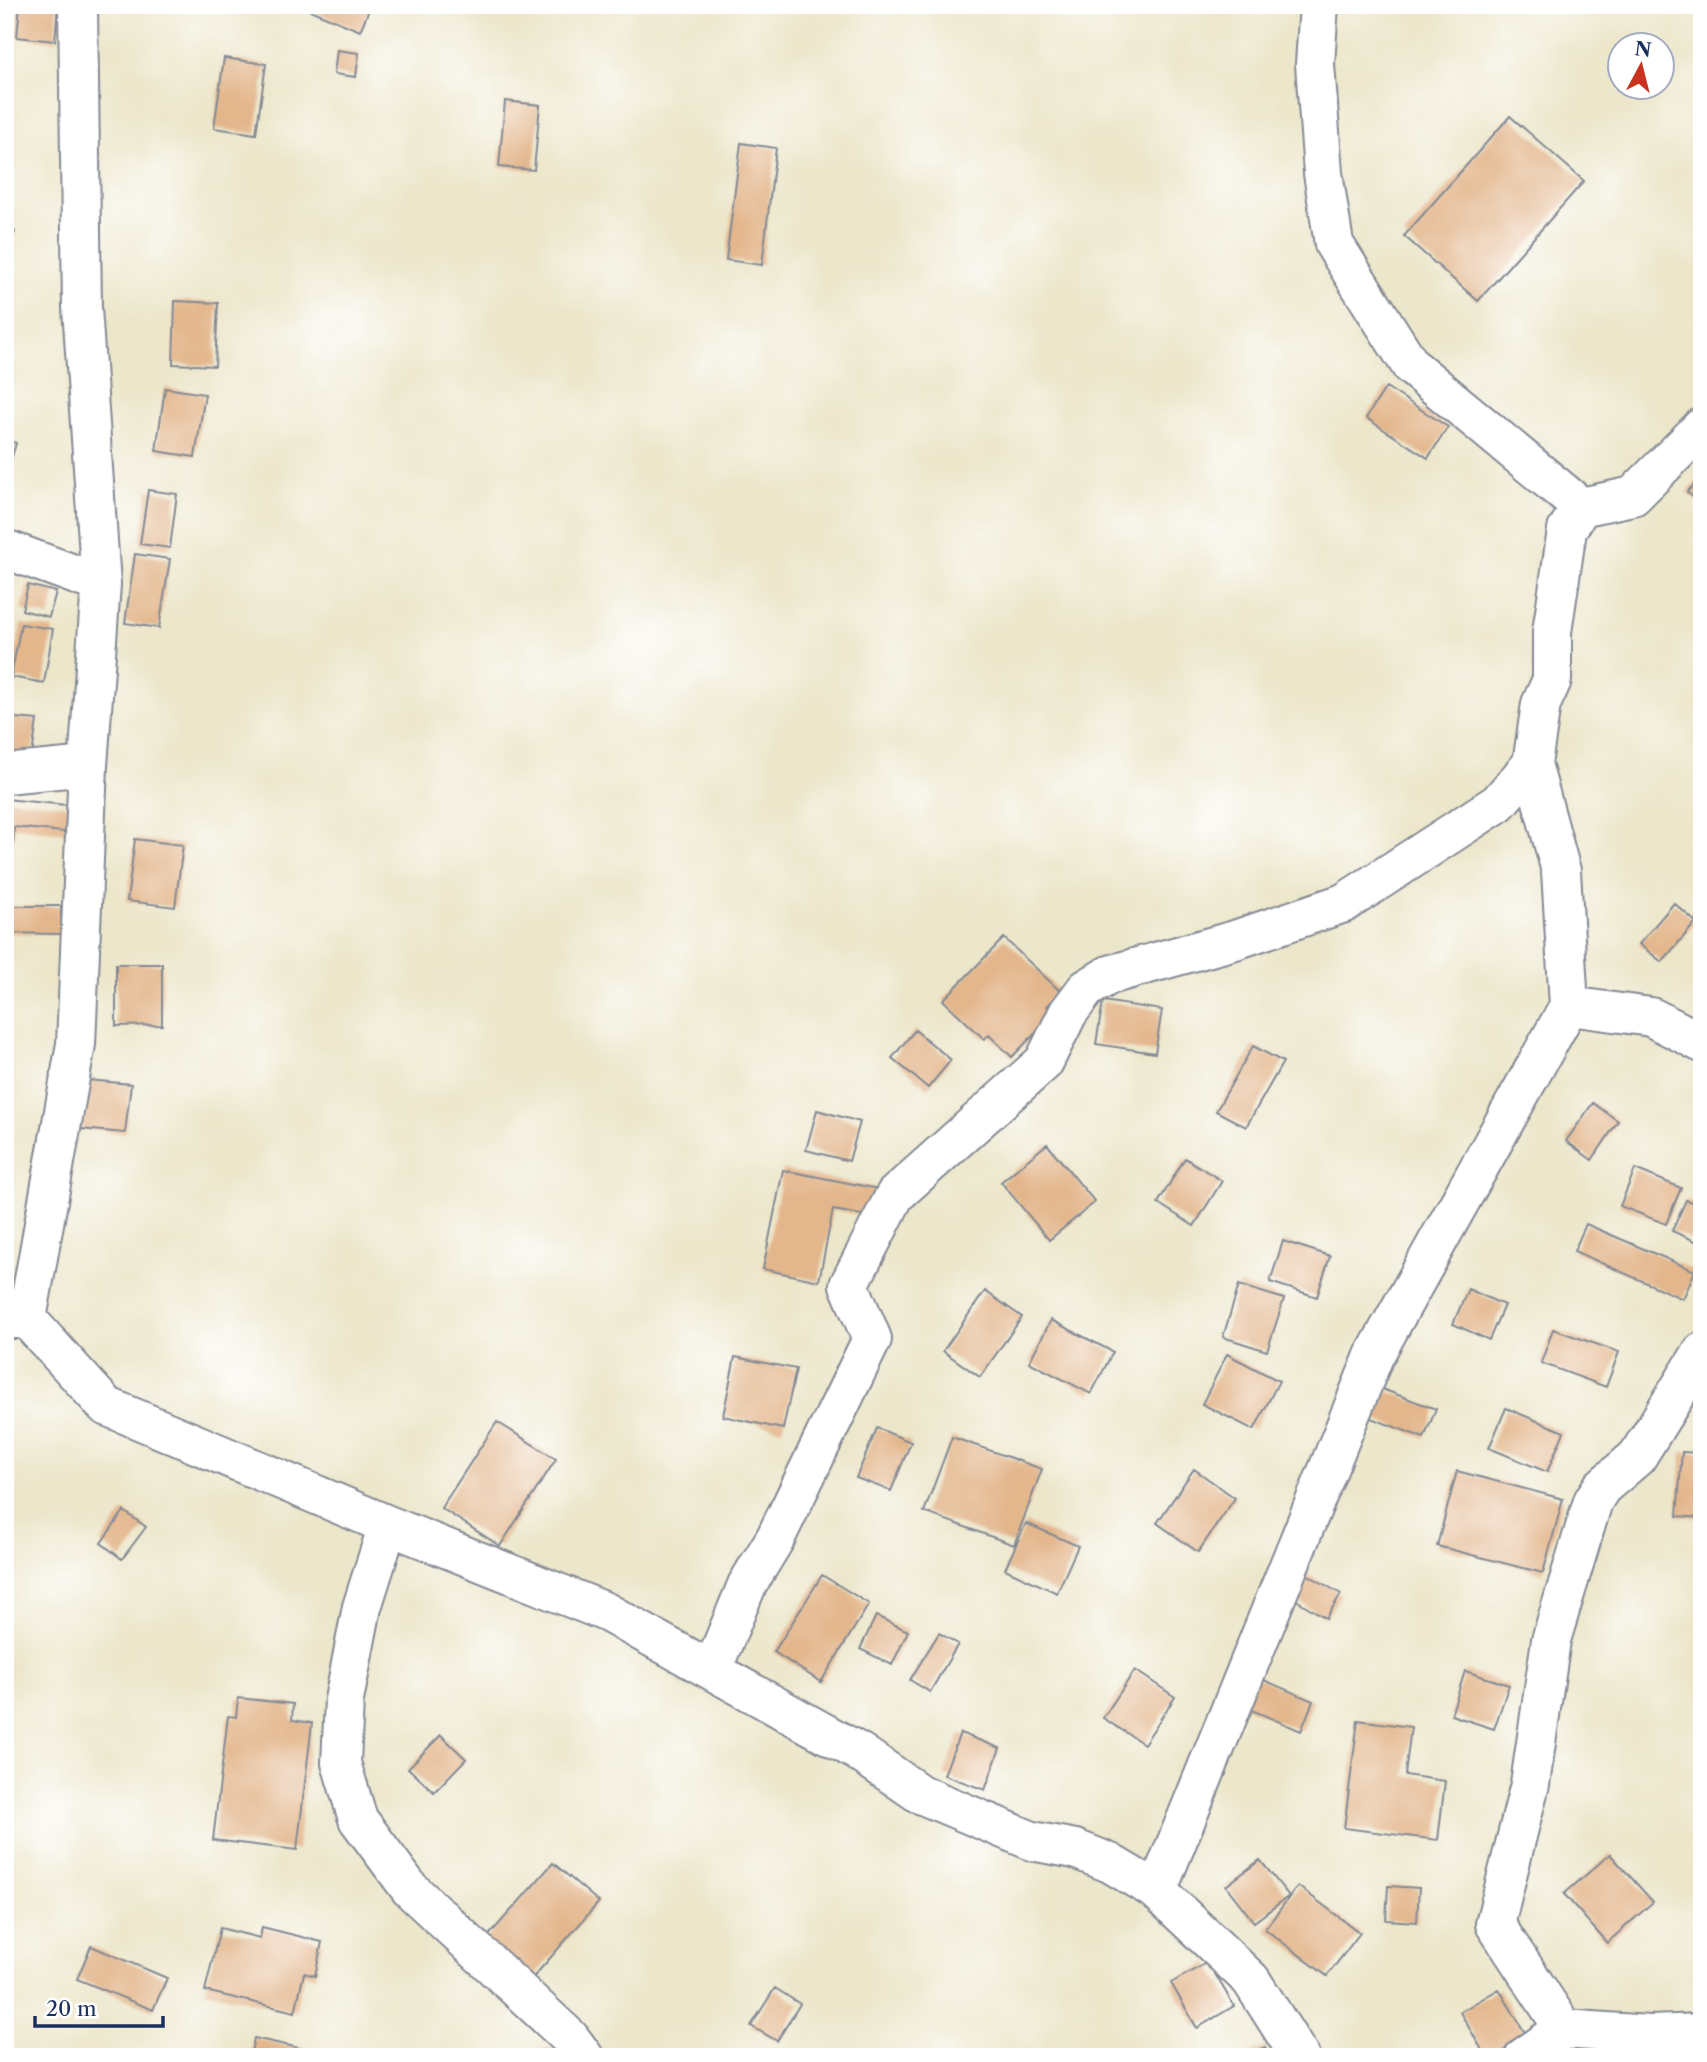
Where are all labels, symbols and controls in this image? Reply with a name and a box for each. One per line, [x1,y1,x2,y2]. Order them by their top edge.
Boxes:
north arrow [1606,32,1676,102]
text: N [1633,37,1653,62]
scale bar [35,1985,163,2029]
text: 20 m [46,1996,97,2021]

